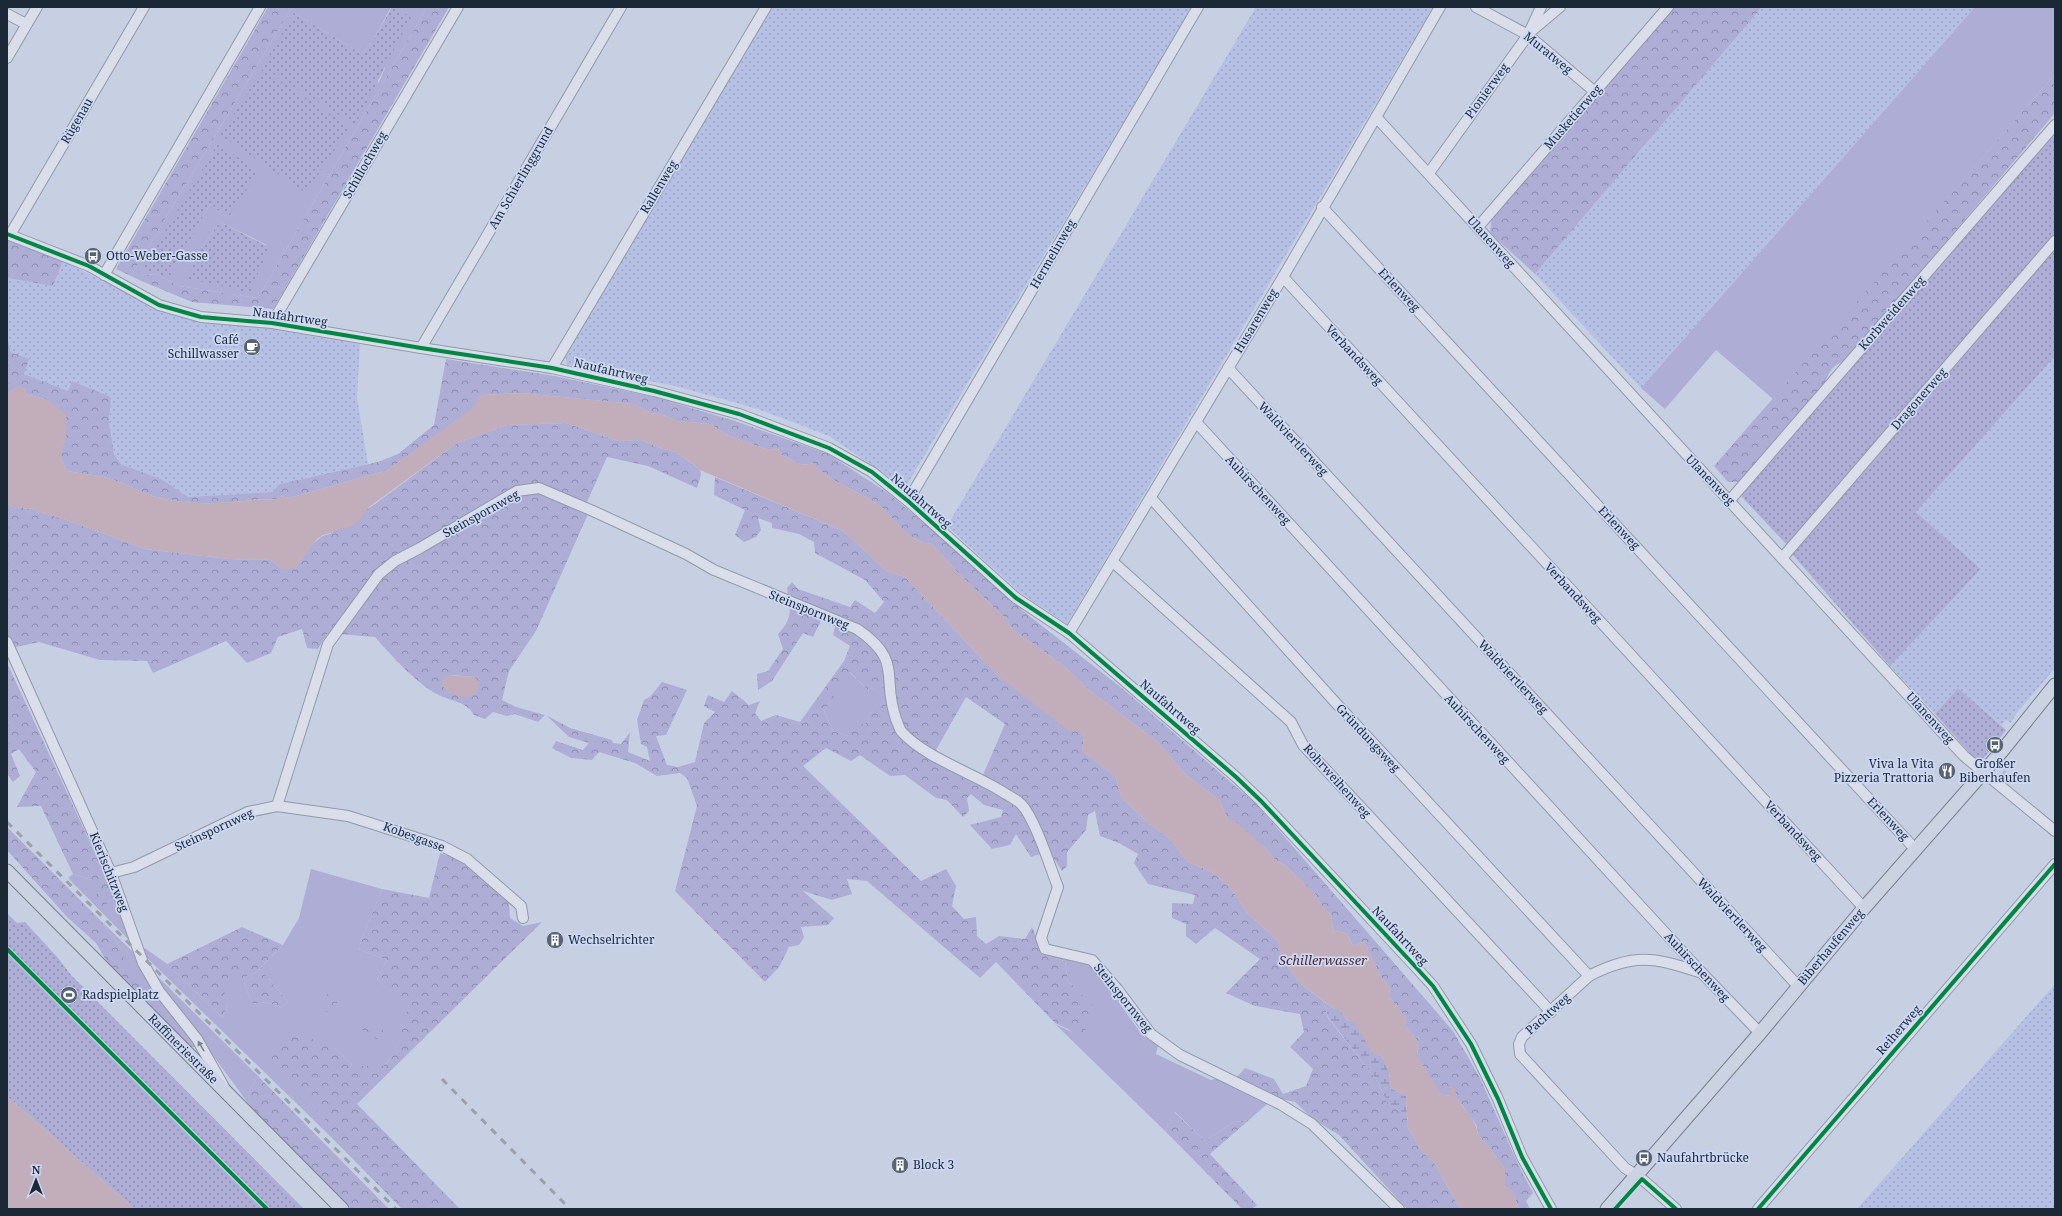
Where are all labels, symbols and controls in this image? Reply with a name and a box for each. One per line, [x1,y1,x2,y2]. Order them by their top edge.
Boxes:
street label: Muratweg [1520,28,1577,78]
street label: Pionierweg [1461,59,1513,122]
street label: Musketierweg [1540,80,1606,153]
street label: Rügenau [57,94,97,147]
street label: Am Schierlinggrund [484,123,557,232]
street label: Schillochweg [338,128,391,201]
street label: Rallenweg [636,156,681,217]
street label: Ulanenweg [1464,212,1520,272]
street label: Hermelinweg [1026,215,1080,292]
bus stop icon: Otto-Weber-Gasse [83,246,103,266]
place label: Otto-Weber-Gasse [106,247,208,264]
street label: Erlenweg [1375,264,1424,316]
street label: Korbweidenweg [1855,271,1929,354]
street label: Husarenweg [1230,285,1282,356]
street label: Naufahrtweg [252,303,329,330]
street label: Verbandsweg [1322,321,1387,389]
place label: Café Schillwasser [168,331,239,362]
cafe icon: Café Schillwasser [242,337,262,357]
street label: Naufahrtweg [572,354,650,387]
street label: Dragonerweg [1887,364,1951,433]
street label: Waldviertlerweg [1255,398,1333,480]
street label: Auhirschenweg [1222,451,1295,528]
street label: Ulanenweg [1682,451,1739,509]
street label: Naufahrtweg [887,469,956,532]
street label: Steinspornweg [439,485,523,542]
street label: Erlenweg [1595,502,1644,554]
street label: Verbandsweg [1541,559,1606,627]
street label: Steinspornweg [767,586,852,634]
street label: Waldviertlerweg [1475,636,1553,718]
street label: Naufahrtweg [1136,675,1205,738]
street label: Ulanenweg [1903,688,1959,748]
street label: Auhirschenweg [1441,690,1514,767]
street label: Gründungsweg [1332,700,1405,776]
bus stop icon: Großer Biberhaufen [1985,735,2005,755]
street label: Rohrweihenweg [1300,740,1375,822]
place label: Viva la Vita Pizzeria Trattoria [1834,755,1934,786]
place label: Großer Biberhaufen [1959,755,2031,786]
restaurant icon: Viva la Vita Pizzeria Trattoria [1937,761,1957,781]
street label: Erlenweg [1864,793,1913,845]
street label: Verbandsweg [1761,797,1826,865]
street label: Steinspornweg [172,804,256,855]
street label: Kobesgasse [381,817,448,856]
street label: Kierischitzweg [86,829,133,915]
street label: Waldviertlerweg [1694,874,1772,956]
street label: Naufahrtweg [1368,902,1433,969]
street label: Biberhaufenweg [1794,904,1868,989]
street label: Auhirschenweg [1661,928,1734,1005]
building icon: Wechselrichter [545,930,565,950]
place label: Wechselrichter [568,931,655,948]
water label: Schillerwasser [1279,951,1368,969]
street label: Steinspornweg [1090,959,1157,1037]
sports icon: Radspielplatz [59,985,79,1005]
place label: Radspielplatz [82,986,159,1003]
street label: Pachtweg [1522,989,1574,1038]
street label: Reiherweg [1872,1001,1925,1058]
street label: Raffineriestraße [145,1010,222,1087]
one-way arrow [197,1041,205,1051]
bus stop icon: Naufahrtbrücke [1634,1148,1654,1168]
place label: Naufahrtbrücke [1657,1149,1749,1166]
building icon: Block 3 [890,1155,910,1175]
place label: Block 3 [913,1156,955,1173]
north arrow [16,1160,56,1200]
text: N [32,1162,41,1177]

